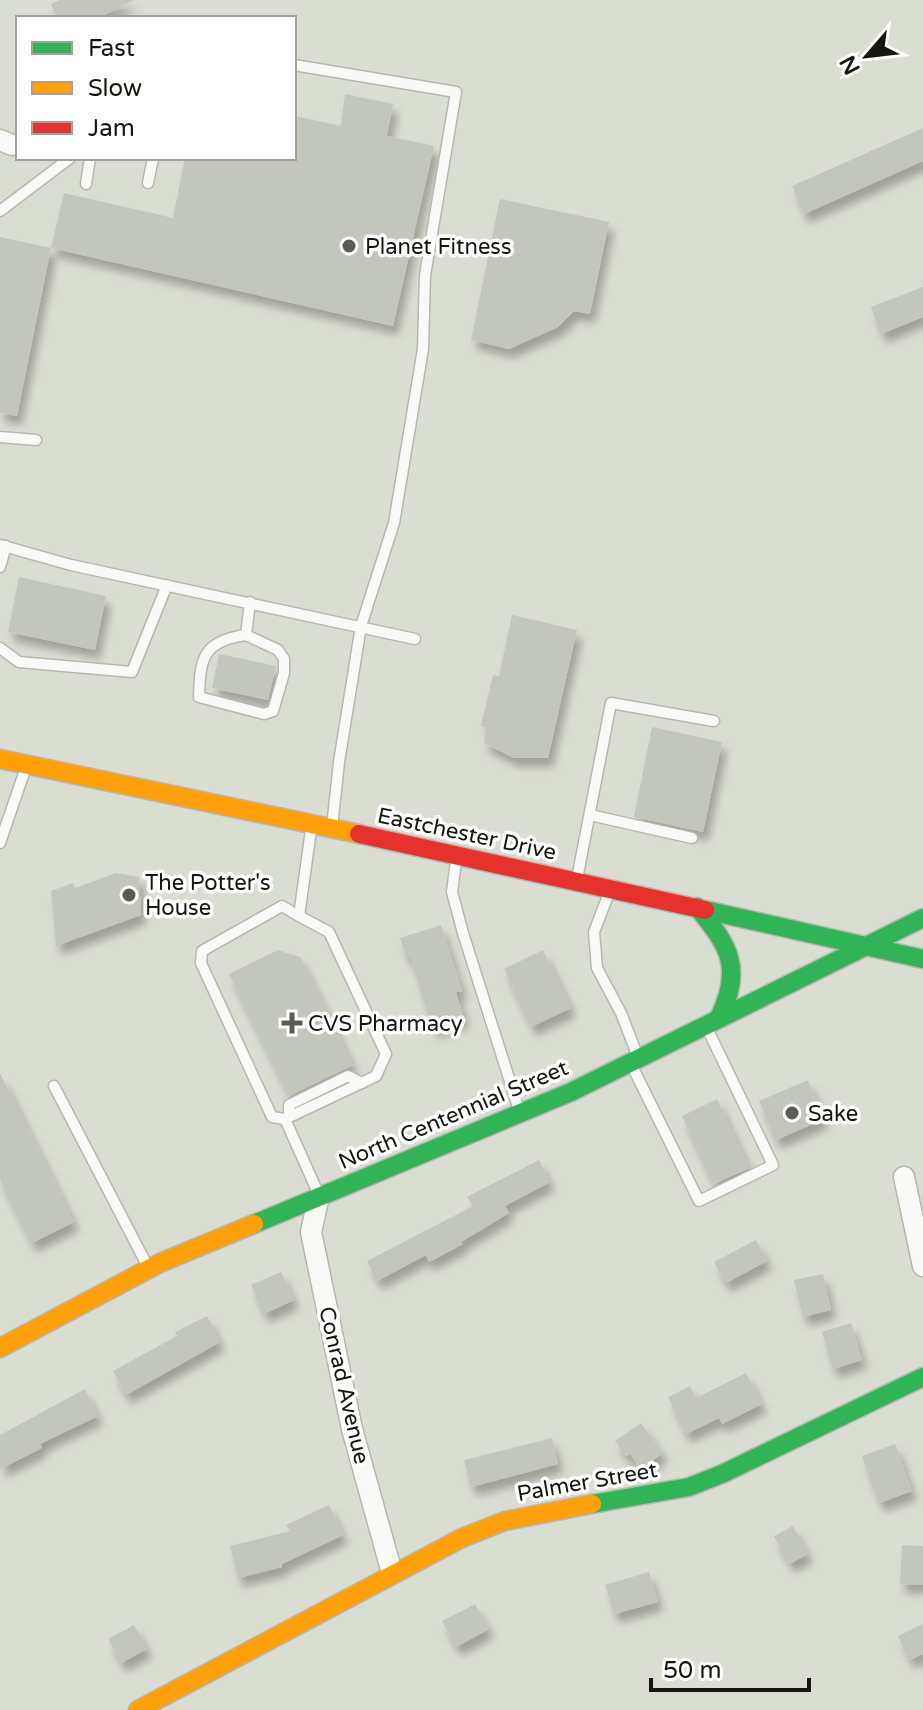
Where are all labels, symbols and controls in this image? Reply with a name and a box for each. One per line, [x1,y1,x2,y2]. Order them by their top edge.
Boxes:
legend [16,16,296,160]
north arrow [827,16,907,96]
text: Fast [88,34,135,63]
text: N [835,51,866,79]
text: Slow [88,74,142,103]
text: Jam [88,114,135,143]
place label: Planet Fitness [365,234,511,260]
marker: Planet Fitness [340,237,358,255]
street label: Eastchester Drive [375,802,559,866]
place label: The Potter's House [145,870,271,921]
marker: The Potter's House [120,886,138,904]
place label: CVS Pharmacy [308,1011,463,1037]
marker: CVS Pharmacy [283,1014,301,1032]
street label: North Centennial Street [335,1055,572,1175]
place label: Sake [808,1101,858,1127]
marker: Sake [783,1104,801,1122]
street label: Conrad Avenue [313,1304,375,1467]
street label: Palmer Street [515,1457,659,1507]
scale bar [651,1642,809,1692]
text: 50 m [663,1656,721,1685]

